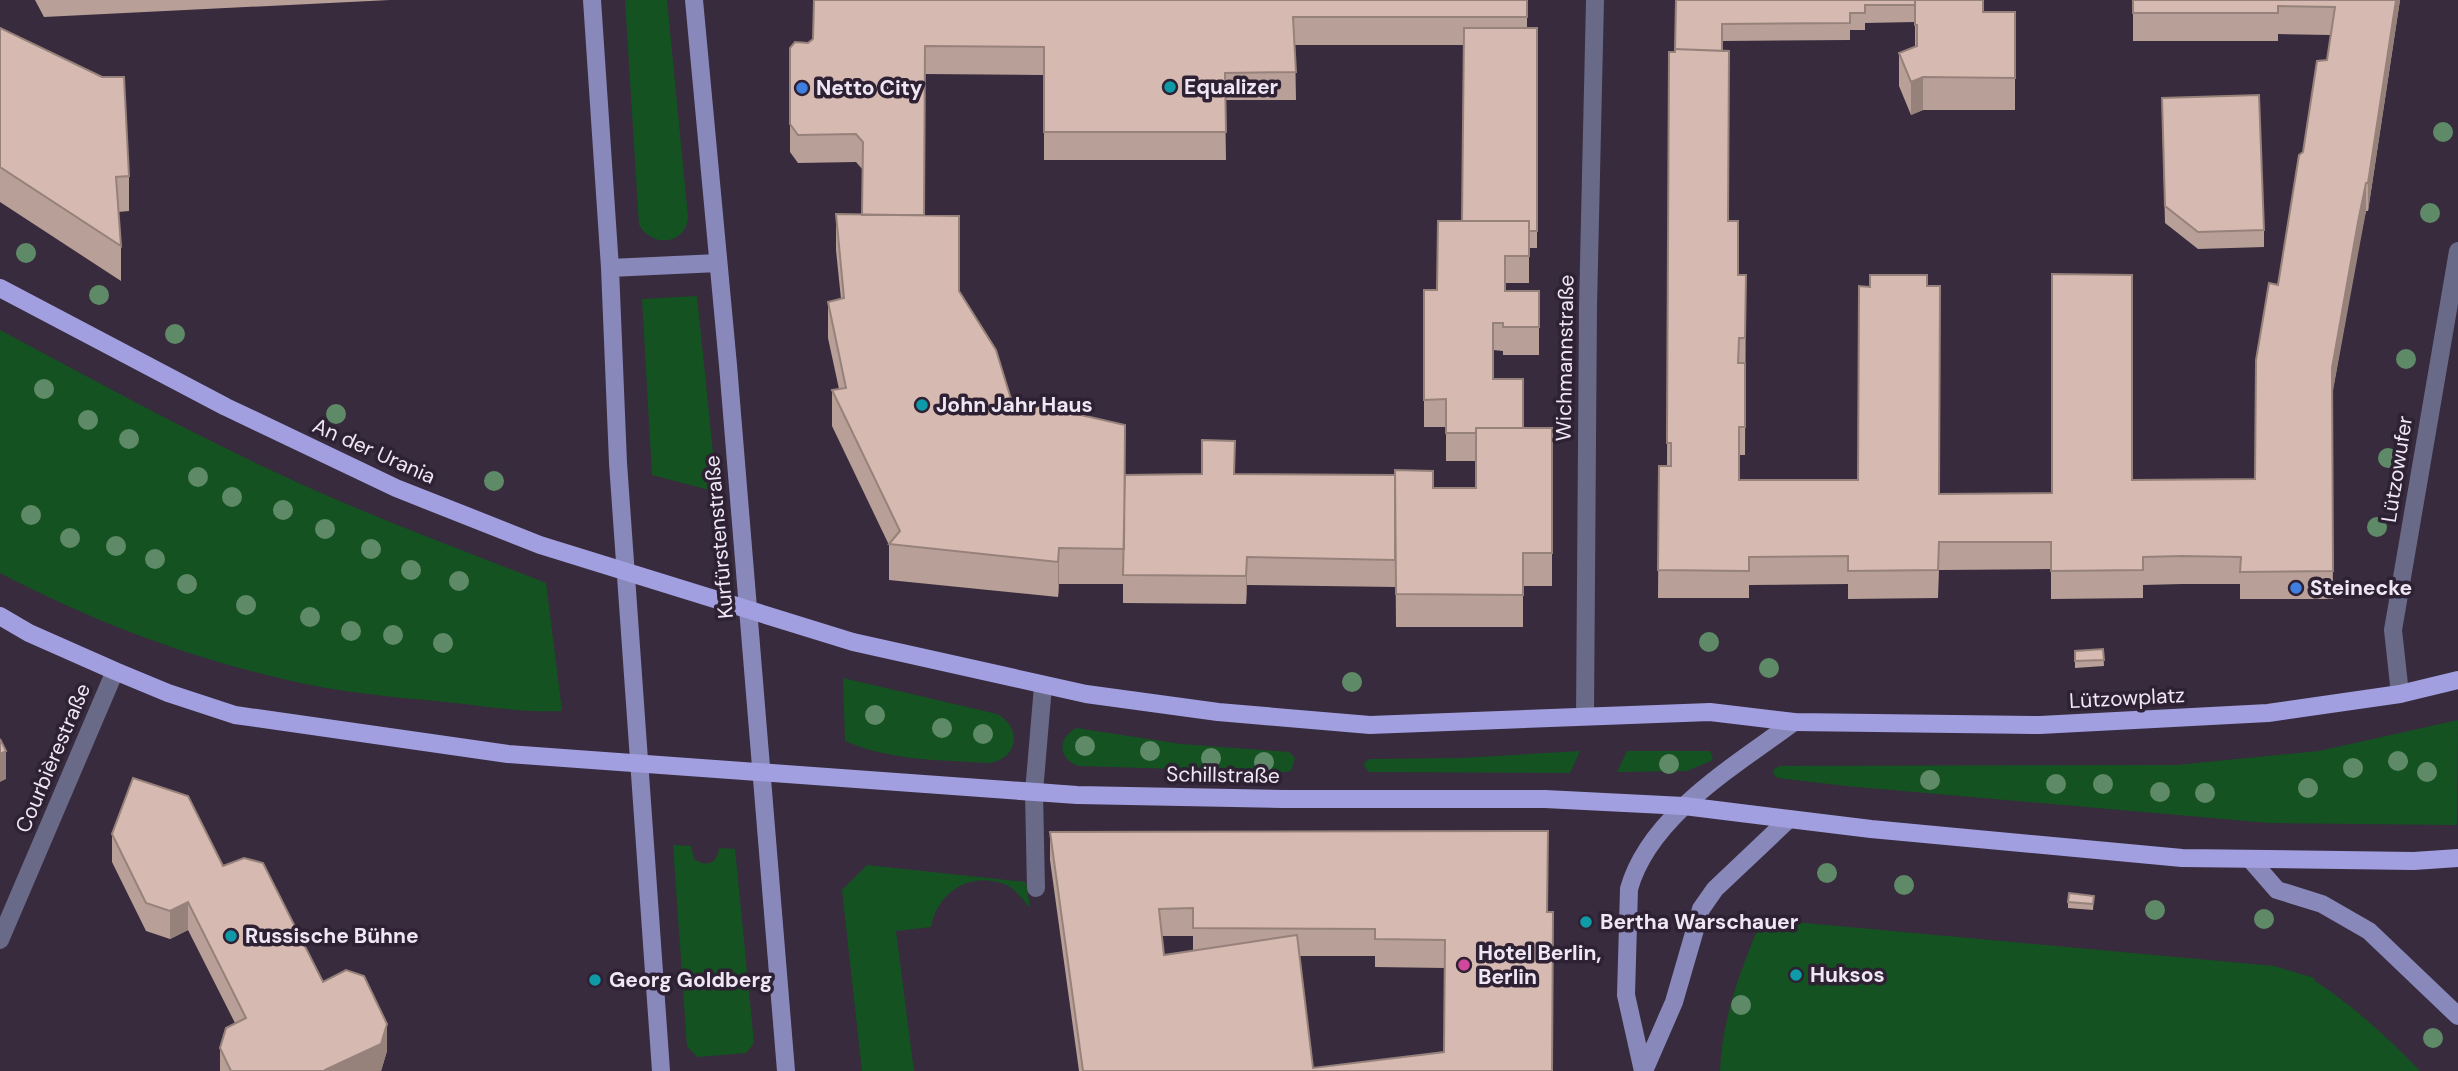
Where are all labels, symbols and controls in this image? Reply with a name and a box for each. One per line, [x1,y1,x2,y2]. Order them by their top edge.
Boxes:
place label: Equalizer [1184,73,1279,101]
place label: Netto City [816,74,923,102]
marker: Equalizer [1162,79,1178,95]
marker: Netto City [794,80,810,96]
street label: Wichmannstraße [1550,274,1580,442]
place label: John Jahr Haus [936,391,1093,419]
marker: John Jahr Haus [914,397,930,413]
street label: An der Urania [308,411,440,491]
street label: Lützowufer [2375,414,2419,524]
street label: Kurfürstenstraße [698,454,740,620]
place label: Steinecke [2310,574,2412,602]
marker: Steinecke [2288,580,2304,596]
street label: Courbièrestraße [9,679,97,837]
street label: Lützowplatz [2068,681,2186,715]
street label: Schillstraße [1166,760,1280,790]
place label: Bertha Warschauer [1600,908,1799,936]
marker: Bertha Warschauer [1578,914,1594,930]
place label: Russische Bühne [245,922,419,950]
marker: Russische Bühne [223,928,239,944]
place label: Hotel Berlin, Berlin [1478,939,1602,991]
marker: Hotel Berlin, Berlin [1456,957,1472,973]
place label: Huksos [1810,961,1885,989]
place label: Georg Goldberg [609,966,772,994]
marker: Huksos [1788,967,1804,983]
marker: Georg Goldberg [587,972,603,988]

